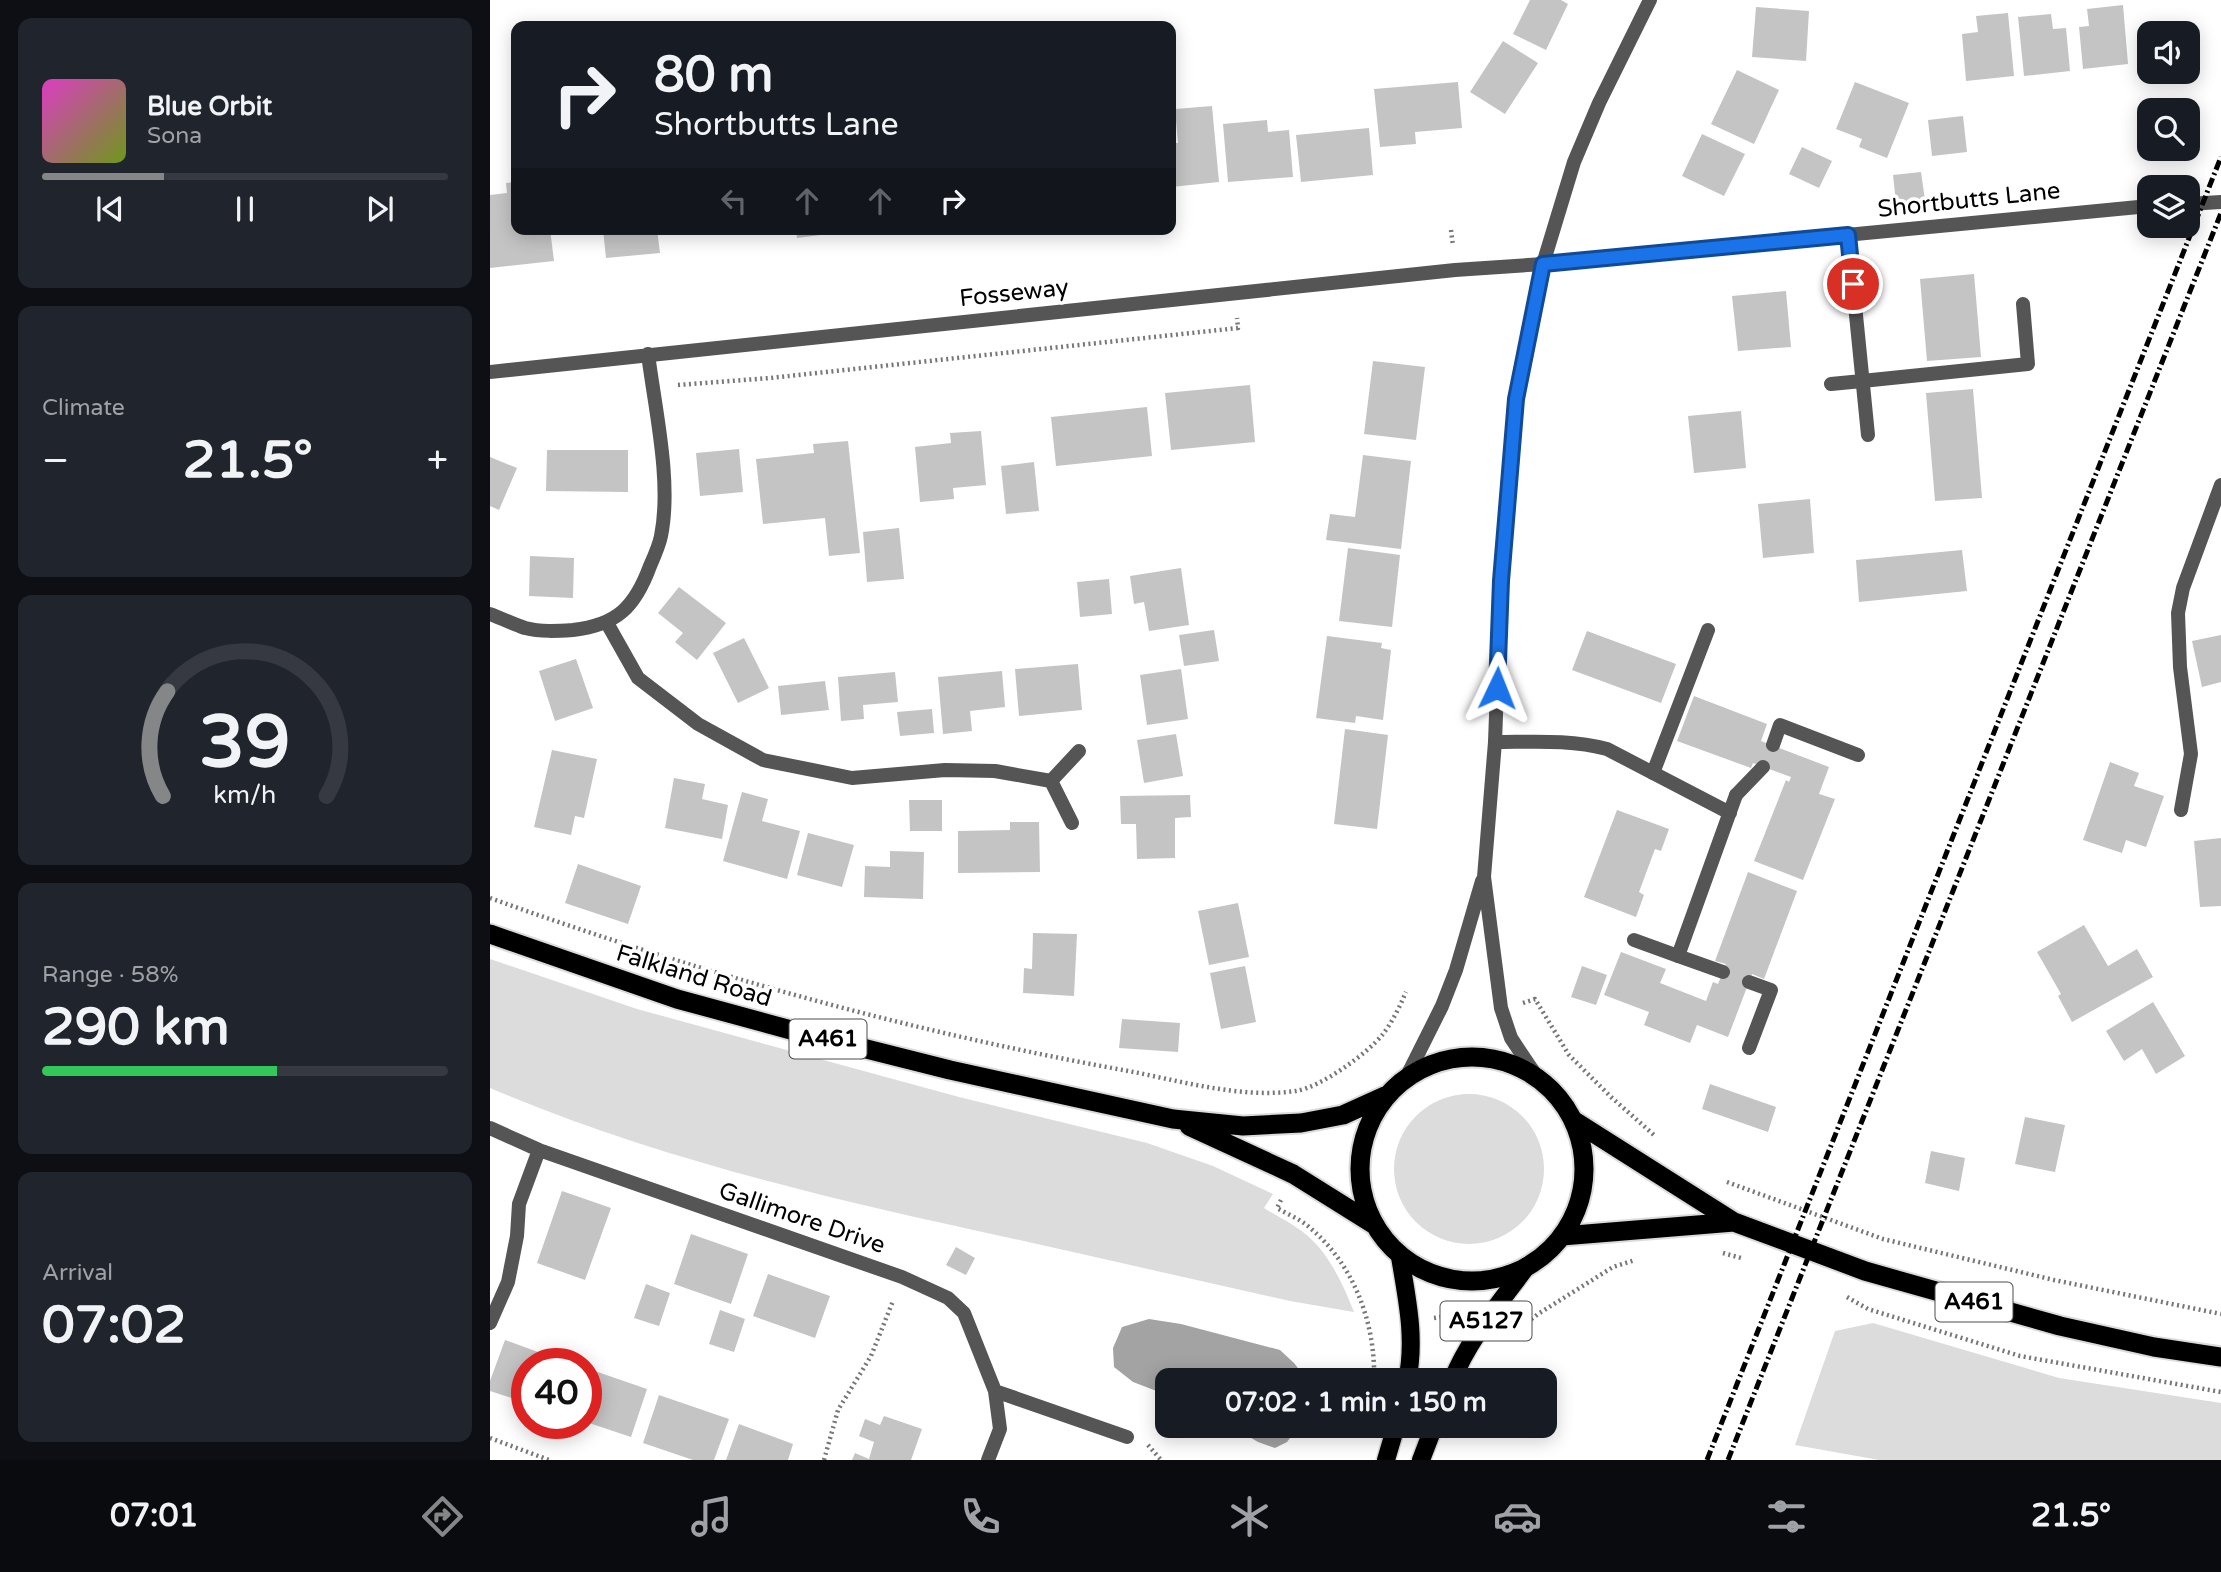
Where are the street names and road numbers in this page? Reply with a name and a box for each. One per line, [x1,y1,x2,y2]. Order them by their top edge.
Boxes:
street label: Shortbutts Lane [1876,176,2062,224]
street label: Fosseway [958,273,1070,313]
street label: Falkland Road [613,939,775,1013]
road number: A461 [790,1020,866,1058]
street label: Gallimore Drive [715,1176,889,1260]
road number: A461 [1936,1282,2012,1322]
road number: A5127 [1440,1302,1532,1340]

